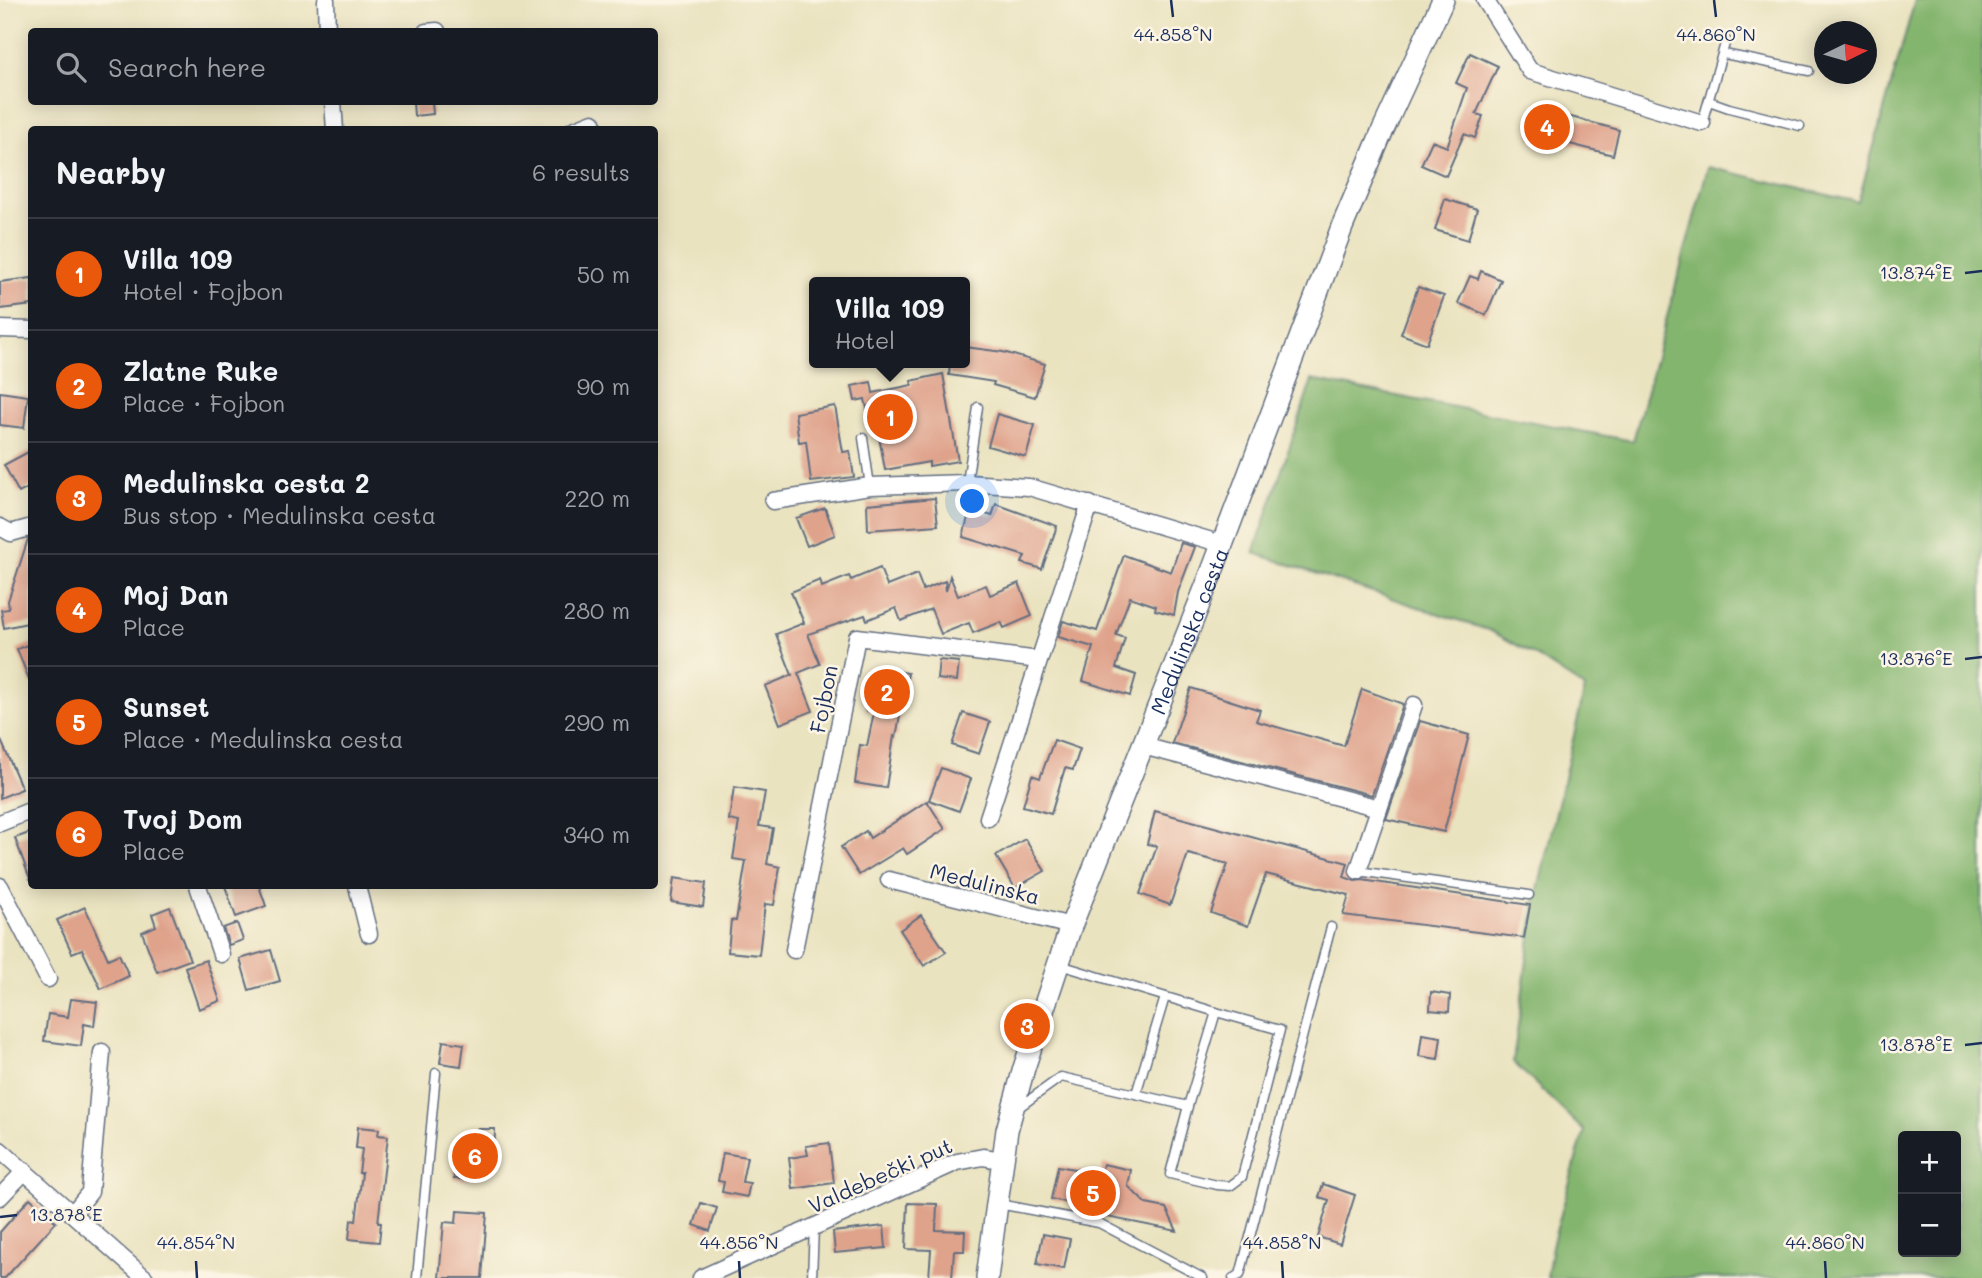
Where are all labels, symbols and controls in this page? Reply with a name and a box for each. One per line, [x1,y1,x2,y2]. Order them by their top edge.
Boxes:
north arrow [1814,21,1877,84]
text: 44.858°N [1134,22,1212,46]
text: 44.860°N [1676,22,1756,46]
search box [28,28,658,105]
icon: search [52,48,90,86]
text: Search here [108,50,266,84]
pin: 4 [1524,101,1570,153]
text: Nearby [56,152,166,192]
text: 6 results [532,157,630,187]
text: Villa 109 [123,242,232,276]
text: 1 [74,259,84,289]
text: 50 m [577,259,630,289]
text: 13.874°E [1880,260,1952,284]
text: Hotel · Fojbon [123,276,283,306]
popup [809,277,970,368]
text: Villa 109 [835,291,944,325]
text: Hotel [835,325,895,355]
text: Zlatne Ruke [123,354,278,388]
text: 2 [73,371,85,401]
text: 90 m [577,371,630,401]
text: Place · Fojbon [123,388,285,418]
pin: 1 [867,391,913,443]
text: Medulinska cesta 2 [123,466,370,500]
text: 3 [72,483,86,513]
text: 220 m [564,483,630,513]
your location [955,484,989,518]
text: Bus stop · Medulinska cesta [123,500,436,530]
street label: Medulinska cesta [1143,544,1233,718]
text: Moj Dan [123,578,228,612]
text: 4 [72,595,86,625]
text: 280 m [563,595,630,625]
text: Place [123,612,185,642]
text: 13.876°E [1880,646,1952,670]
street label: Fojbon [803,663,843,735]
pin: 2 [864,666,910,718]
text: Sunset [123,690,209,724]
text: 5 [72,707,86,737]
text: 290 m [564,707,630,737]
text: Place · Medulinska cesta [123,724,403,754]
text: Tvoj Dom [123,802,242,836]
text: 6 [72,819,86,849]
text: 340 m [563,819,630,849]
text: Place [123,836,185,866]
street label: Medulinska [927,856,1043,910]
pin: 3 [1004,1000,1050,1052]
text: 13.878°E [1880,1032,1952,1056]
pin: 6 [452,1130,498,1182]
street label: Valdebečki put [804,1131,956,1219]
map controls [1898,1131,1961,1257]
button: + [1898,1131,1961,1194]
pin: 5 [1070,1167,1116,1219]
button: − [1898,1194,1961,1257]
text: 13.878°E [30,1202,102,1226]
text: 44.854°N [157,1230,235,1254]
text: 44.856°N [700,1230,778,1254]
text: 44.858°N [1243,1230,1321,1254]
text: 44.860°N [1785,1230,1865,1254]

